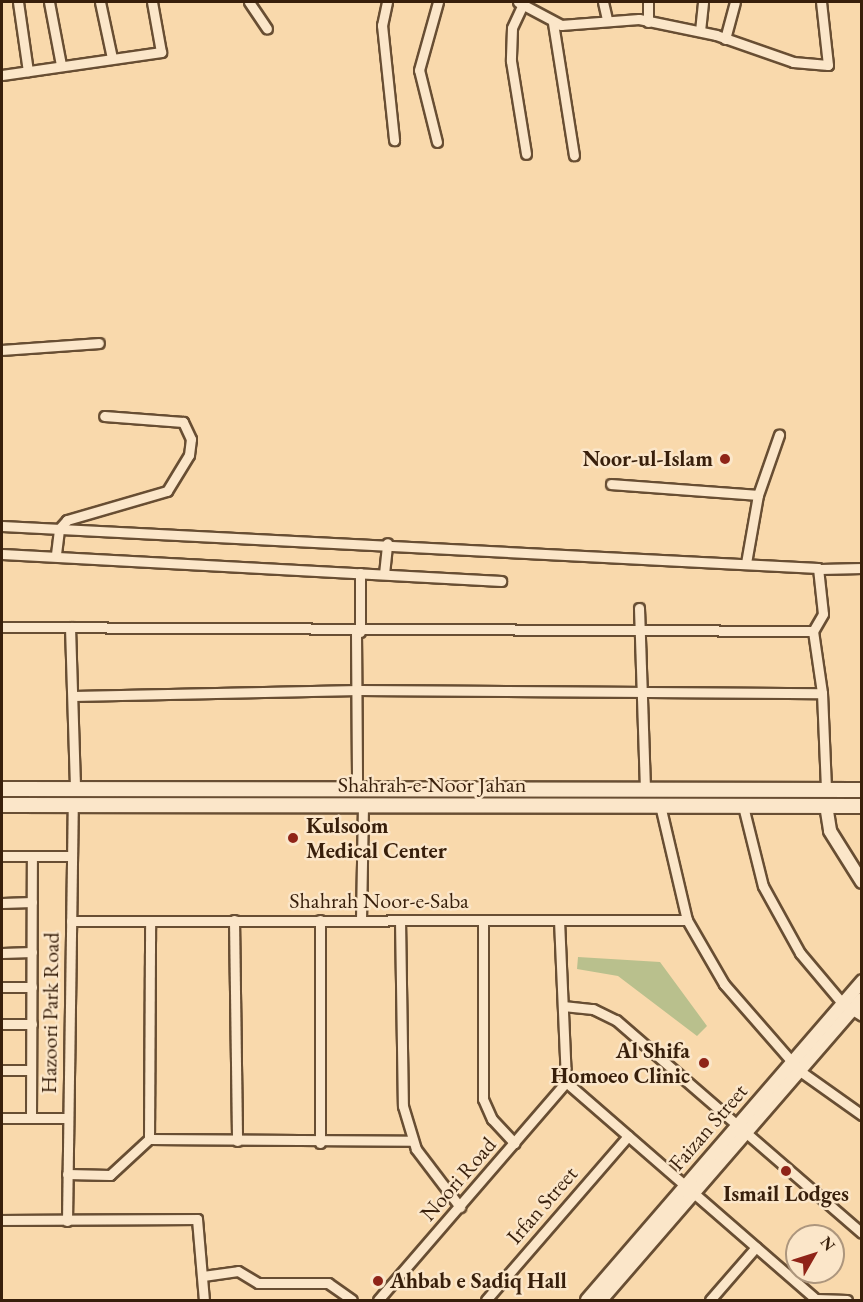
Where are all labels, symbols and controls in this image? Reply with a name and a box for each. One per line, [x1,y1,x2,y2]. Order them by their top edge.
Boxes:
place label: Noor-ul-Islam [583,446,713,472]
marker: Noor-ul-Islam [718,452,732,466]
street label: Shahrah-e-Noor Jahan [338,772,526,798]
place label: Kulsoom Medical Center [306,812,447,864]
marker: Kulsoom Medical Center [284,829,302,847]
street label: Shahrah Noor-e-Saba [289,888,469,914]
street label: Hazoori Park Road [35,932,65,1094]
place label: Al Shifa Homoeo Clinic [551,1037,690,1088]
marker: Al Shifa Homoeo Clinic [695,1054,713,1072]
street label: Faizan Street [663,1078,753,1176]
street label: Noori Road [414,1132,502,1226]
street label: Irfan Street [501,1161,583,1249]
marker: Ismail Lodges [779,1164,793,1178]
place label: Ismail Lodges [723,1181,849,1207]
north arrow [785,1224,845,1284]
text: N [816,1232,840,1255]
place label: Ahbab e Sadiq Hall [390,1268,567,1294]
marker: Ahbab e Sadiq Hall [371,1274,385,1288]

